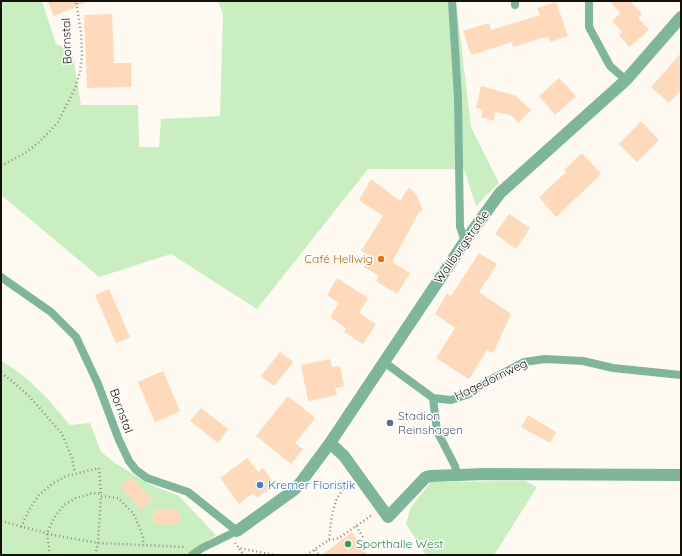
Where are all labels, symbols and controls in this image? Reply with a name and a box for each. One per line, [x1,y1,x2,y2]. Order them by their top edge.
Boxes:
street label: Bornstal [59,18,75,64]
street label: Wallburgstraße [432,208,492,286]
place label: Café Hellwig [304,252,373,266]
marker: Café Hellwig [376,254,386,264]
street label: Hagedornweg [452,356,530,404]
street label: Bornstal [106,387,136,435]
place label: Stadion Reinshagen [398,409,463,437]
marker: Stadion Reinshagen [385,418,395,428]
place label: Kremer Floristik [268,478,355,492]
marker: Kremer Floristik [255,480,265,490]
place label: Sporthalle West [356,537,443,551]
marker: Sporthalle West [343,539,353,549]

